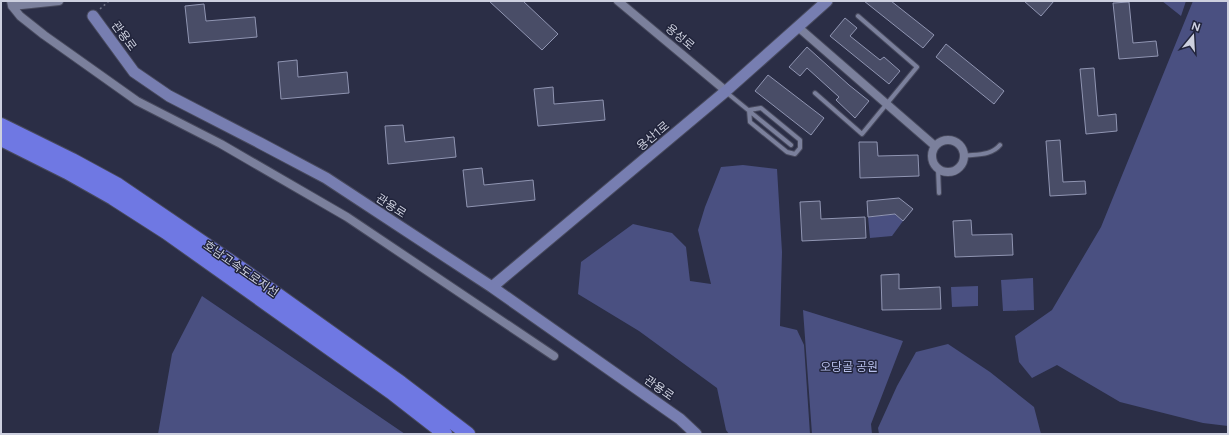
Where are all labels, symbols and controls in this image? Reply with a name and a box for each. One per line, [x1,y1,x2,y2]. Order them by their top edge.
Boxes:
north arrow [1173,16,1213,56]
street label: 관용로 [109,18,139,54]
text: N [1190,19,1202,34]
street label: 용성로 [663,21,697,53]
street label: 용산1로 [634,118,672,154]
street label: 관용로 [373,191,409,221]
street label: 호남고속도로지선 [201,238,281,300]
park label: 오당골 공원 [820,360,878,374]
street label: 관용로 [641,373,677,403]

